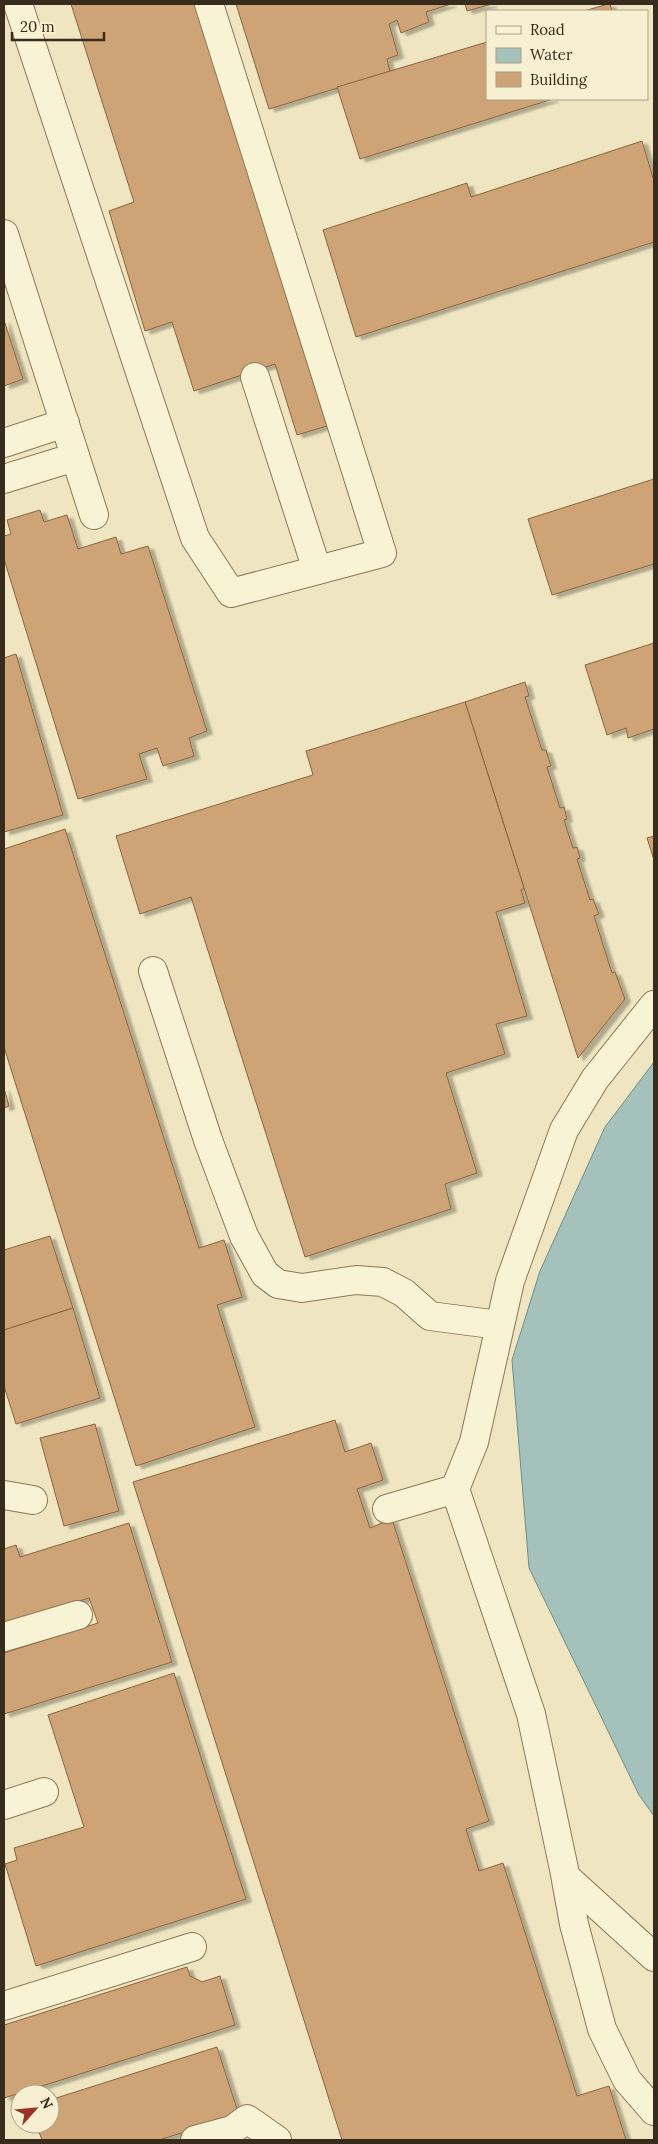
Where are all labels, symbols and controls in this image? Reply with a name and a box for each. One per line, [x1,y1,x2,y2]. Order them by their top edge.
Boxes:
scale bar [12,10,105,42]
legend [486,10,648,100]
text: 20 m [20,17,55,36]
text: Road [530,20,565,39]
text: Water [530,45,573,64]
text: Building [530,70,588,89]
north arrow [10,2084,60,2134]
text: N [36,2094,57,2112]

